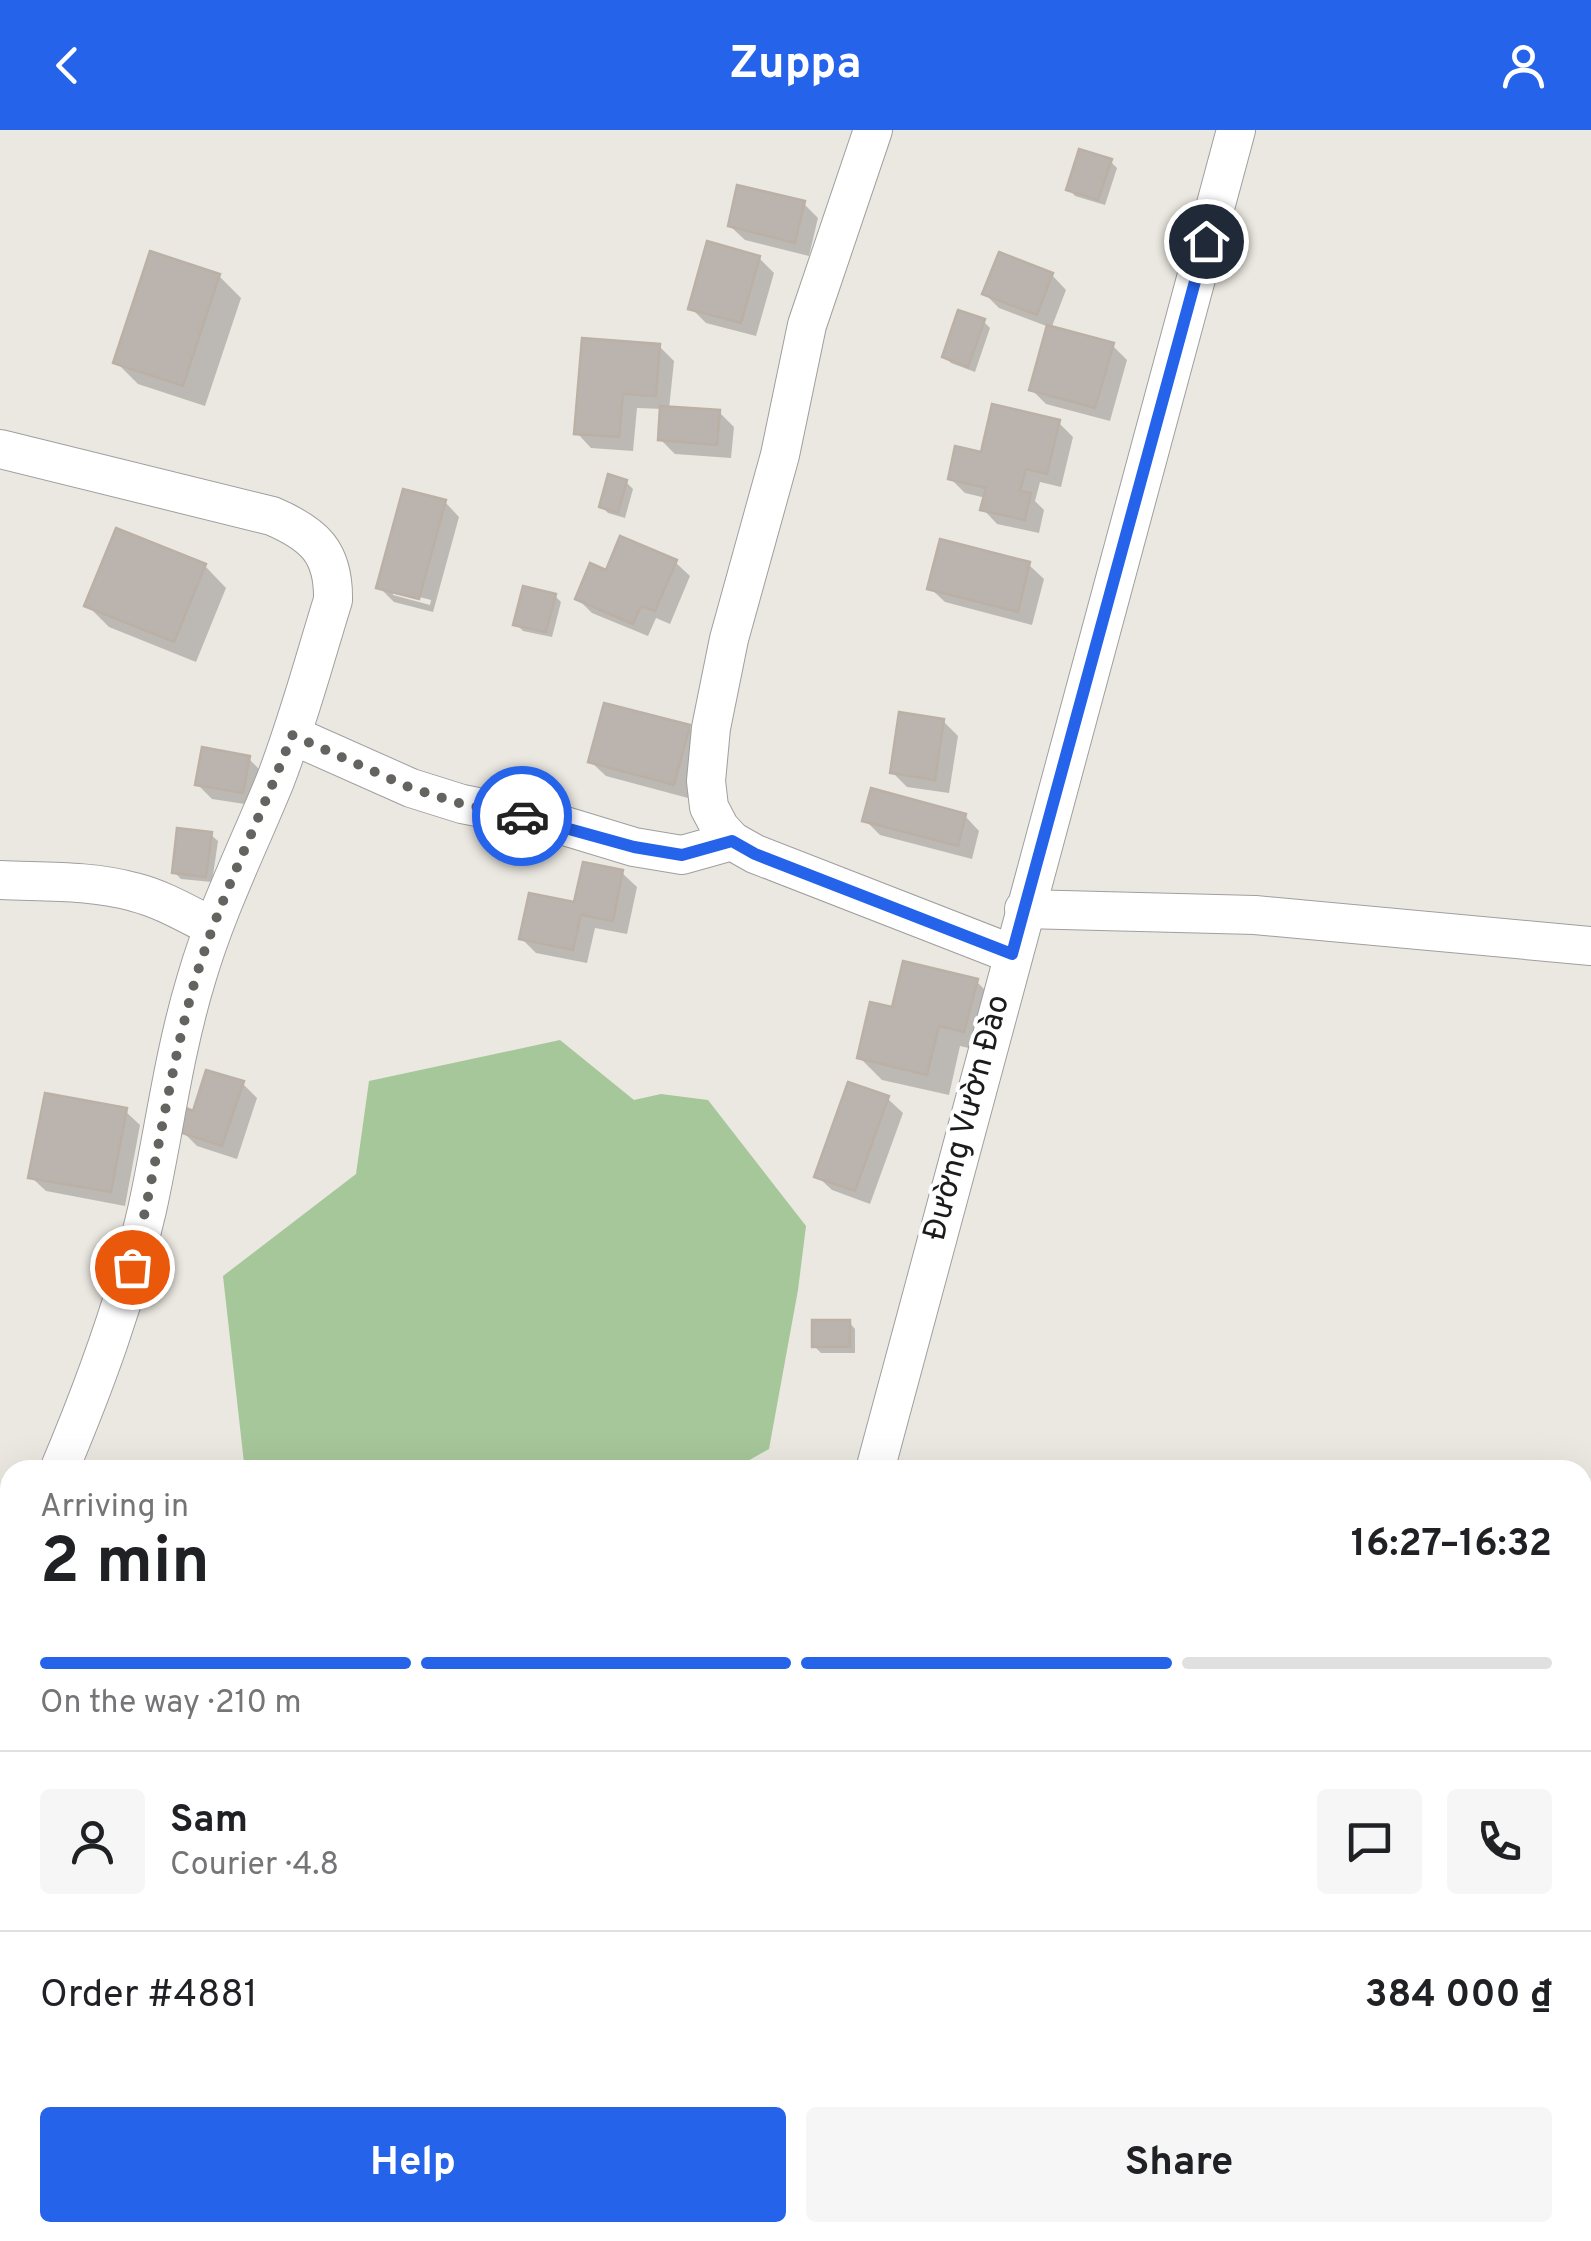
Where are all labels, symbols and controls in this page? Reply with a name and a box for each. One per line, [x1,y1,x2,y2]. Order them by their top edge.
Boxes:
text: Zuppa [729,37,862,94]
icon: back [40,38,95,93]
icon: person [1496,38,1551,93]
pin [1164,199,1249,284]
icon: home [1179,214,1234,269]
courier [472,766,572,866]
icon: car [495,789,550,844]
street label: Đường Vườn Đào [916,991,1020,1245]
pin [90,1225,175,1310]
icon: bag [105,1240,160,1295]
text: Arriving in [40,1488,189,1528]
text: 16:27–16:32 [1351,1521,1552,1570]
text: 2 min [40,1524,210,1606]
text: On the way · 210 m [40,1684,302,1724]
button: person [40,1789,145,1894]
button: chat [1317,1789,1422,1894]
button: phone [1447,1789,1552,1894]
text: Sam [170,1797,248,1846]
text: Courier · 4.8 [170,1846,339,1886]
text: Order #4881 [40,1972,258,2021]
text: 384 000 ₫ [1365,1972,1552,2021]
button: Help [40,2107,786,2222]
button: Share [806,2107,1552,2222]

